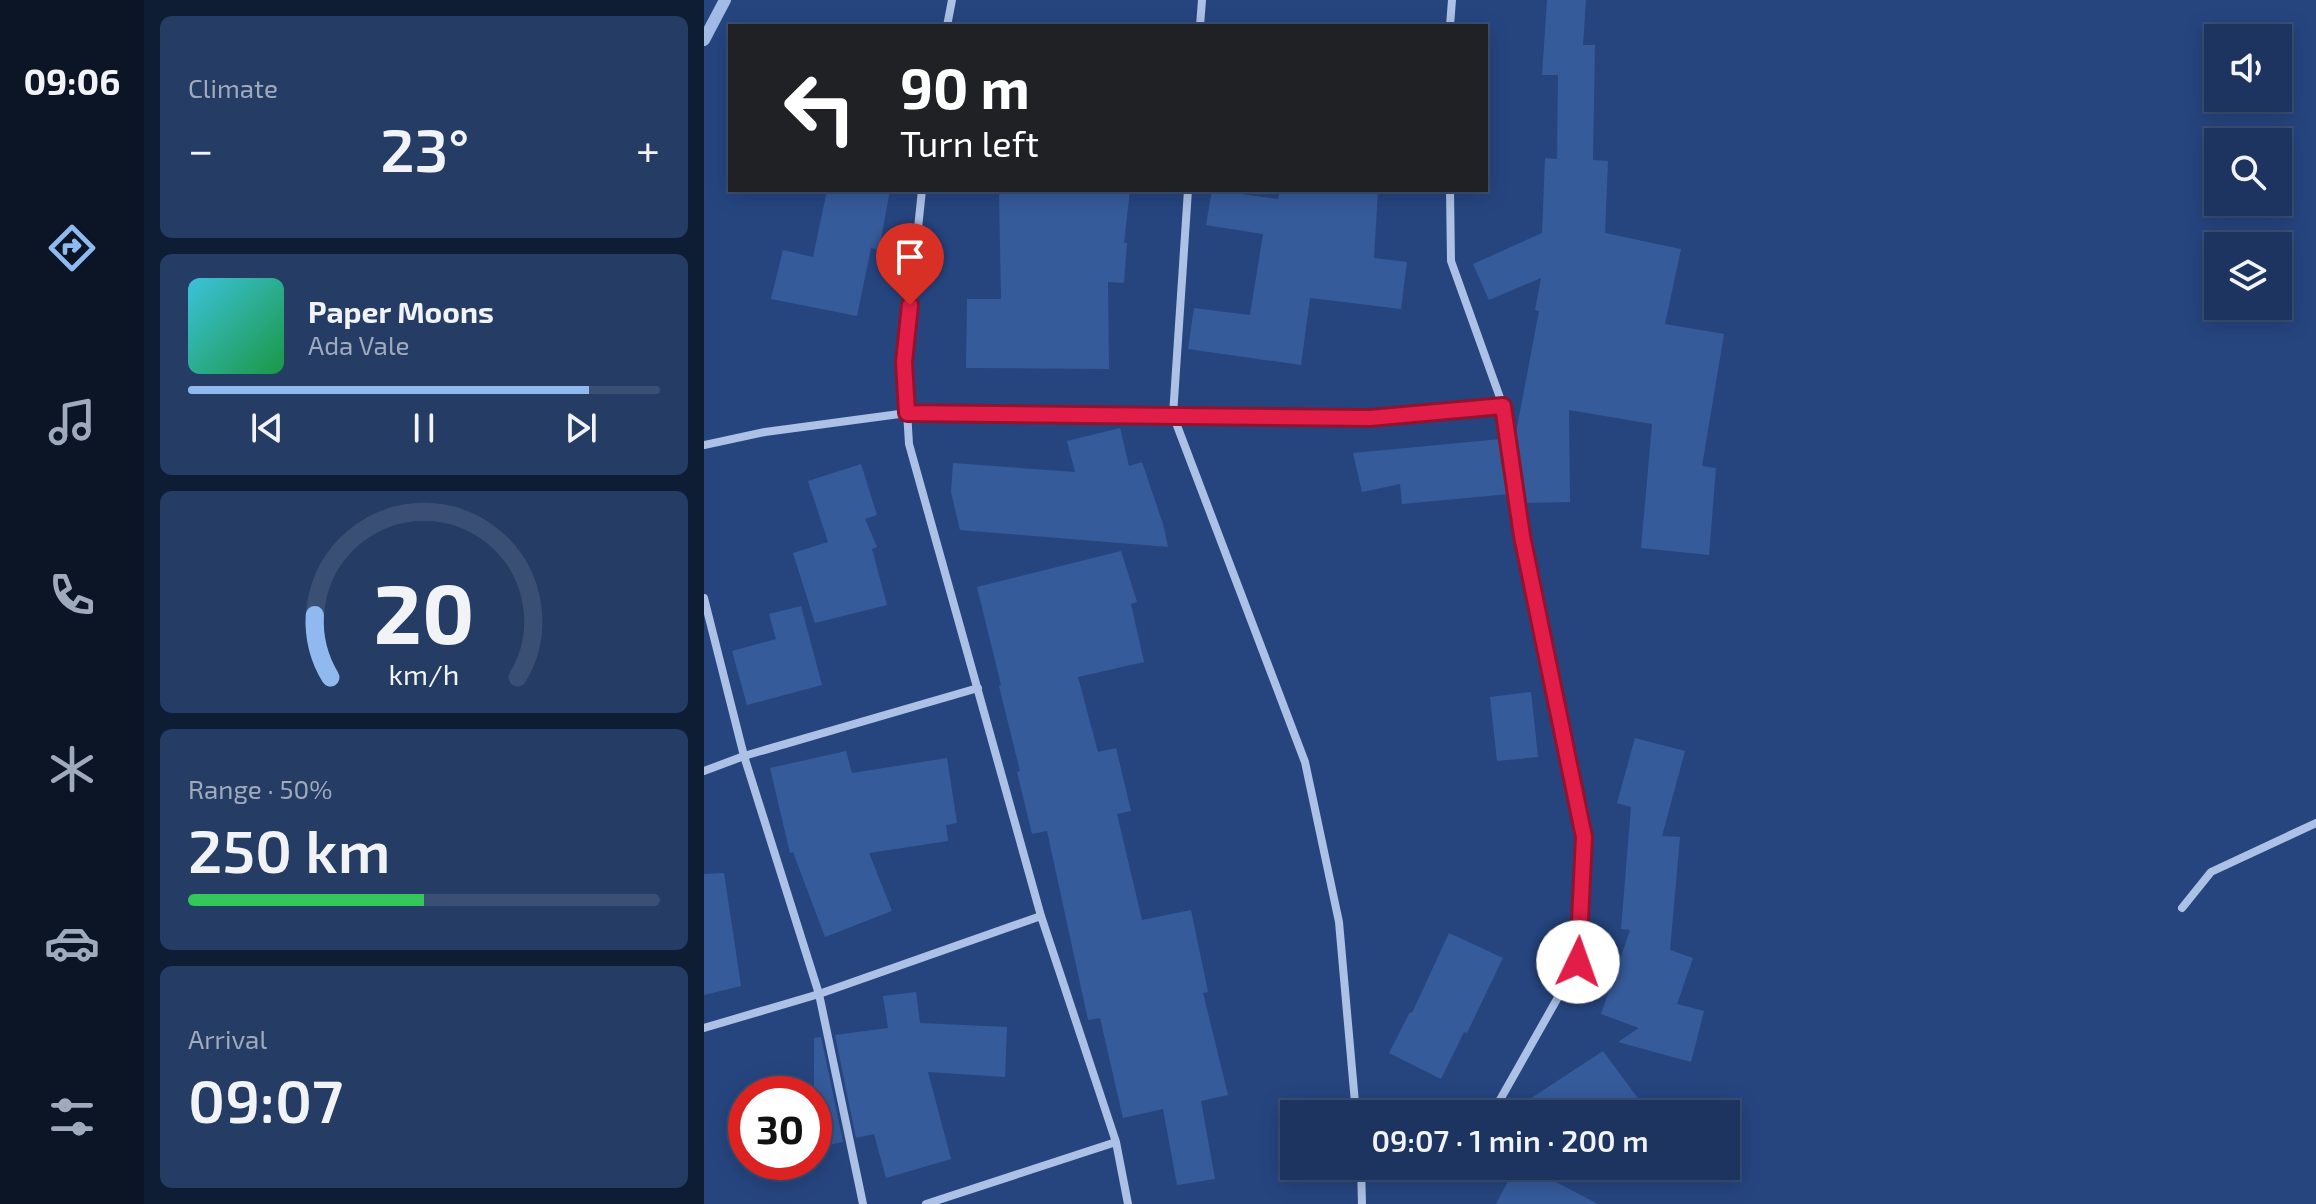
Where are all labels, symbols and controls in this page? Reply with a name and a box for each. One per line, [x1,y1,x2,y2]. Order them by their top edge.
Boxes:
map controls [2204,24,2292,320]
button: sound [2204,24,2292,112]
text: 90 m [900,53,1030,120]
icon: left [768,56,872,160]
text: 09:06 [23,59,121,102]
text: Climate [188,72,278,103]
text: 23° [380,112,469,184]
text: Turn left [900,121,1039,164]
text: − [188,122,214,175]
text: + [636,122,660,175]
button: search [2204,128,2292,216]
icon: directions [44,220,100,276]
pin [876,223,944,305]
button: layers [2204,232,2292,320]
icon: arrive [888,235,932,279]
text: Paper Moons [308,293,494,329]
text: Ada Vale [308,329,410,360]
icon: music [44,394,100,450]
icon: previous [245,406,289,450]
icon: pause [402,406,446,450]
icon: next [559,406,603,450]
text: 20 [374,561,474,661]
icon: phone [44,567,100,623]
text: km/h [389,656,459,691]
icon: climate [44,741,100,797]
text: Range · 50% [188,773,332,804]
text: 250 km [188,813,390,885]
icon: car [44,915,100,971]
position arrow [1536,920,1620,1004]
text: Arrival [188,1023,267,1054]
text: 09:07 [188,1063,343,1135]
speed limit sign: 30 [728,1076,832,1180]
icon: filters [44,1089,100,1145]
text: 09:07 · 1 min · 200 m [1371,1122,1649,1158]

